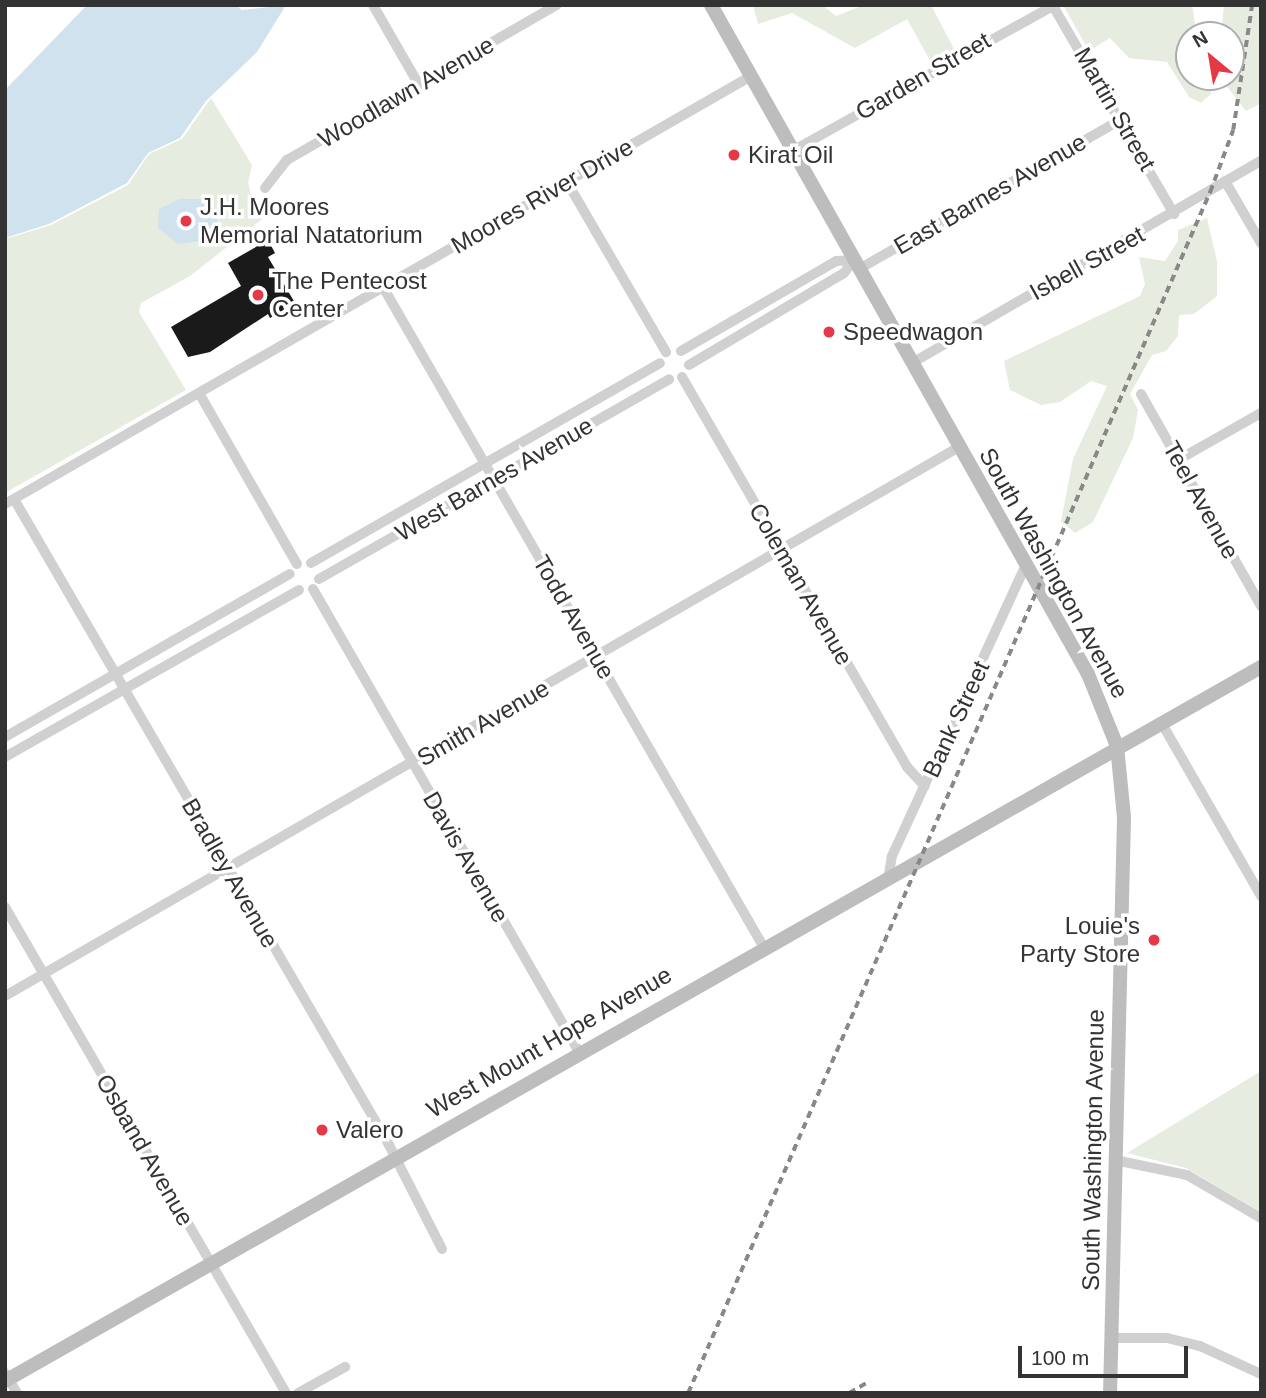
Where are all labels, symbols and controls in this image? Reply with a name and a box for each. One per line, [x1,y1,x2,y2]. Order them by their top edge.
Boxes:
north arrow [1175,21,1245,91]
street label: Garden Street [851,26,995,126]
text: N [1189,27,1211,52]
street label: Woodlawn Avenue [313,30,499,154]
street label: Martin Street [1068,42,1162,176]
street label: East Barnes Avenue [888,127,1092,261]
street label: Moores River Drive [446,132,638,260]
place label: Kirat Oil [748,141,833,169]
marker: Kirat Oil [726,147,742,163]
place label: J.H. Moores Memorial Natatorium [200,193,423,249]
marker: J.H. Moores Memorial Natatorium [178,213,194,229]
street label: Isbell Street [1025,220,1149,306]
place label: The Pentecost Center [272,267,427,323]
marker: The Pentecost Center [250,287,266,303]
place label: Speedwagon [843,318,983,346]
marker: Speedwagon [821,324,837,340]
street label: West Barnes Avenue [390,410,598,548]
street label: Teel Avenue [1156,435,1246,565]
street label: South Washington Avenue [973,442,1135,704]
street label: Coleman Avenue [743,497,859,671]
street label: Todd Avenue [527,549,621,685]
street label: Bank Street [916,656,996,782]
street label: Smith Avenue [411,673,555,773]
street label: Davis Avenue [417,786,515,928]
street label: Bradley Avenue [175,793,285,953]
place label: Louie's Party Store [1020,912,1140,968]
marker: Louie's Party Store [1146,932,1162,948]
street label: West Mount Hope Avenue [421,960,677,1124]
street label: South Washington Avenue [1076,1008,1110,1292]
street label: Osband Avenue [90,1068,200,1232]
place label: Valero [336,1116,404,1144]
marker: Valero [314,1122,330,1138]
scale bar [1021,1332,1191,1376]
text: 100 m [1031,1346,1089,1369]

